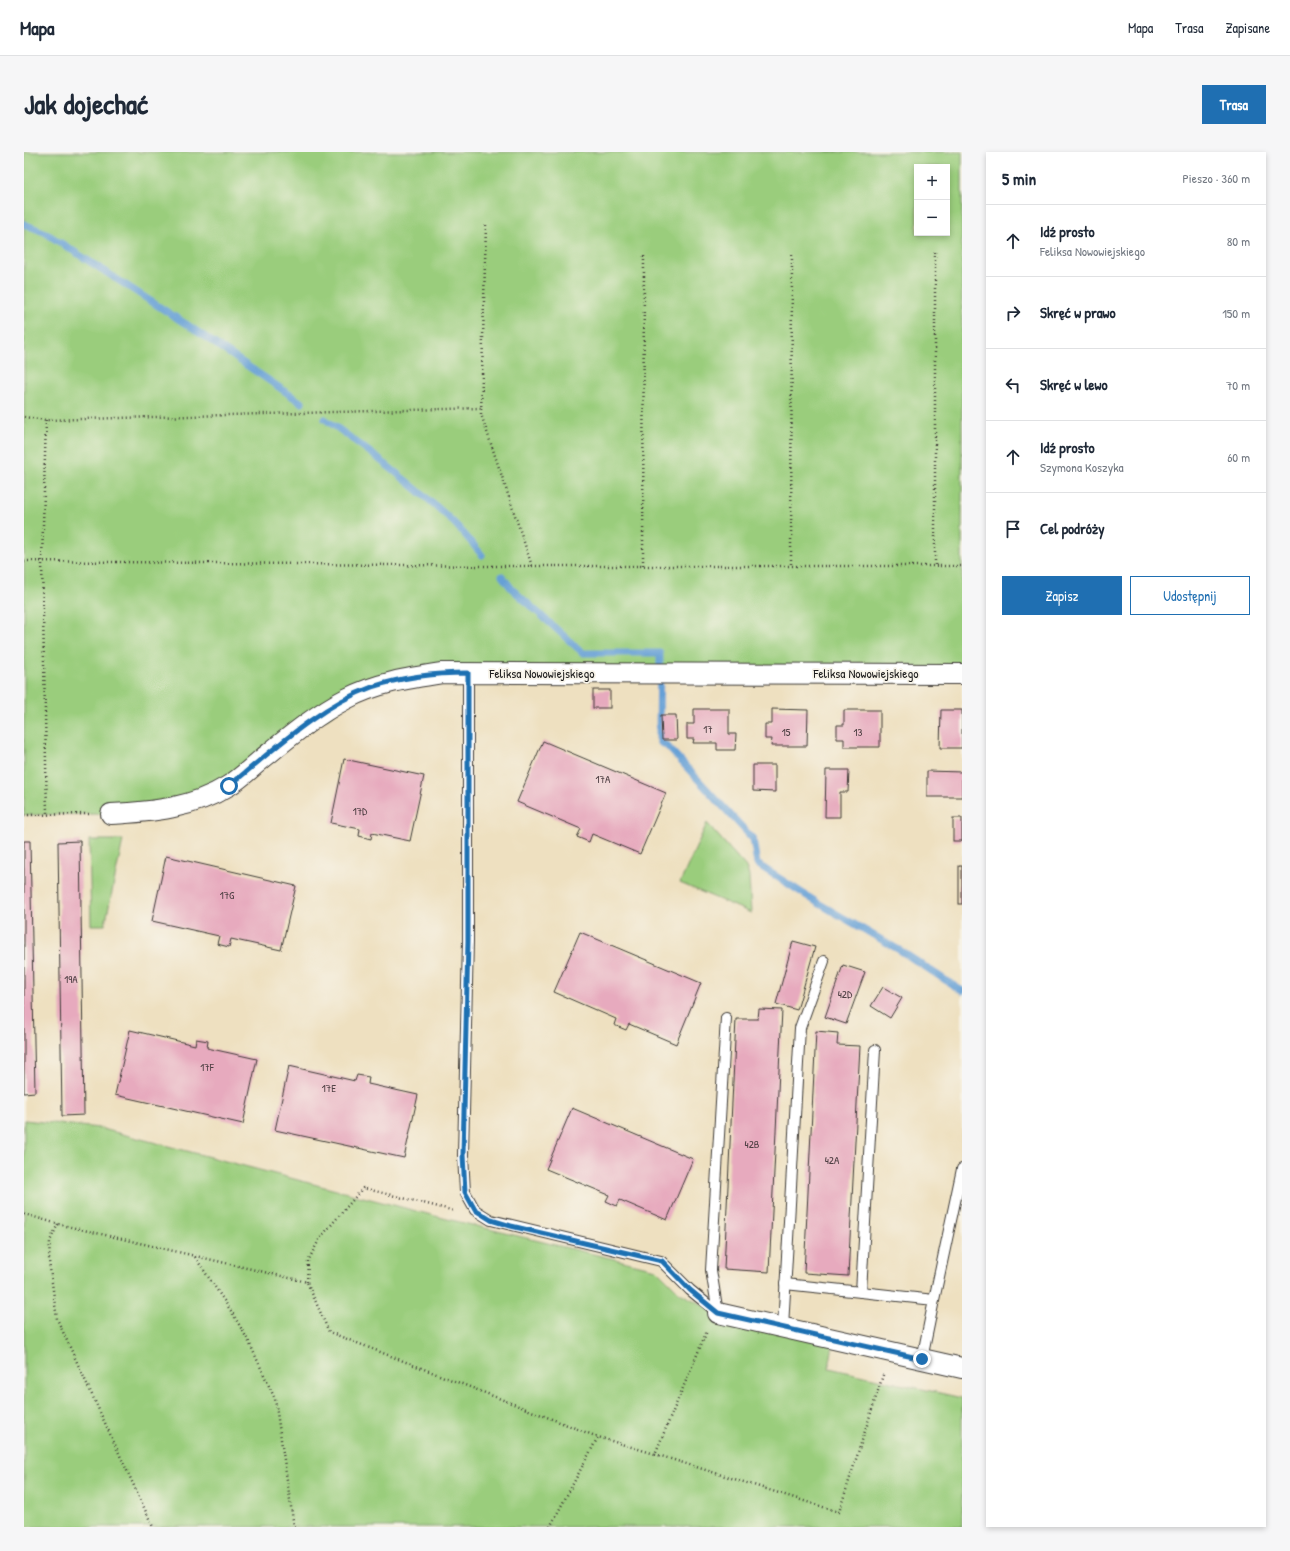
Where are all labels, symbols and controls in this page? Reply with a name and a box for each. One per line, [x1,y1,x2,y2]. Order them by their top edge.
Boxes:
text: Mapa [20,15,54,41]
text: Mapa [1128,18,1153,37]
text: Trasa [1175,18,1204,37]
text: Zapisane [1226,18,1270,37]
text: Jak dojechać [24,85,148,123]
button: Trasa [1202,85,1266,124]
map controls [914,164,950,236]
button: + [914,164,950,200]
text: 5 min [1002,167,1036,190]
text: Pieszo · 360 m [1183,169,1250,187]
button: − [914,200,950,236]
text: Idź prosto [1040,221,1094,242]
icon: ahead [1002,230,1024,252]
text: 80 m [1227,232,1250,250]
text: Feliksa Nowowiejskiego [1040,242,1145,260]
icon: right [1002,302,1024,324]
text: Skręć w prawo [1040,302,1116,323]
text: 150 m [1222,304,1250,322]
icon: left [1002,374,1024,396]
text: Skręć w lewo [1040,374,1107,395]
text: 70 m [1226,376,1250,394]
text: Idź prosto [1040,437,1094,458]
icon: ahead [1002,446,1024,468]
text: 60 m [1227,448,1250,466]
text: Szymona Koszyka [1040,458,1124,476]
icon: arrive [1002,518,1024,540]
text: Cel podróży [1040,518,1105,539]
button: Zapisz [1002,576,1122,615]
button: Udostępnij [1130,576,1250,615]
street label: Feliksa Nowowiejskiego [489,664,595,682]
street label: Feliksa Nowowiejskiego [813,664,919,682]
house number: 17 [703,722,713,736]
house number: 15 [782,725,791,739]
house number: 13 [854,725,863,739]
house number: 17A [596,772,611,786]
route start [220,777,238,795]
house number: 17D [353,804,368,818]
house number: 17G [220,888,235,902]
house number: 19A [64,972,78,986]
house number: 42D [838,987,853,1001]
house number: 17F [200,1060,215,1074]
house number: 17E [322,1081,336,1095]
house number: 42B [745,1137,760,1151]
house number: 42A [825,1153,840,1167]
route end [913,1350,931,1368]

